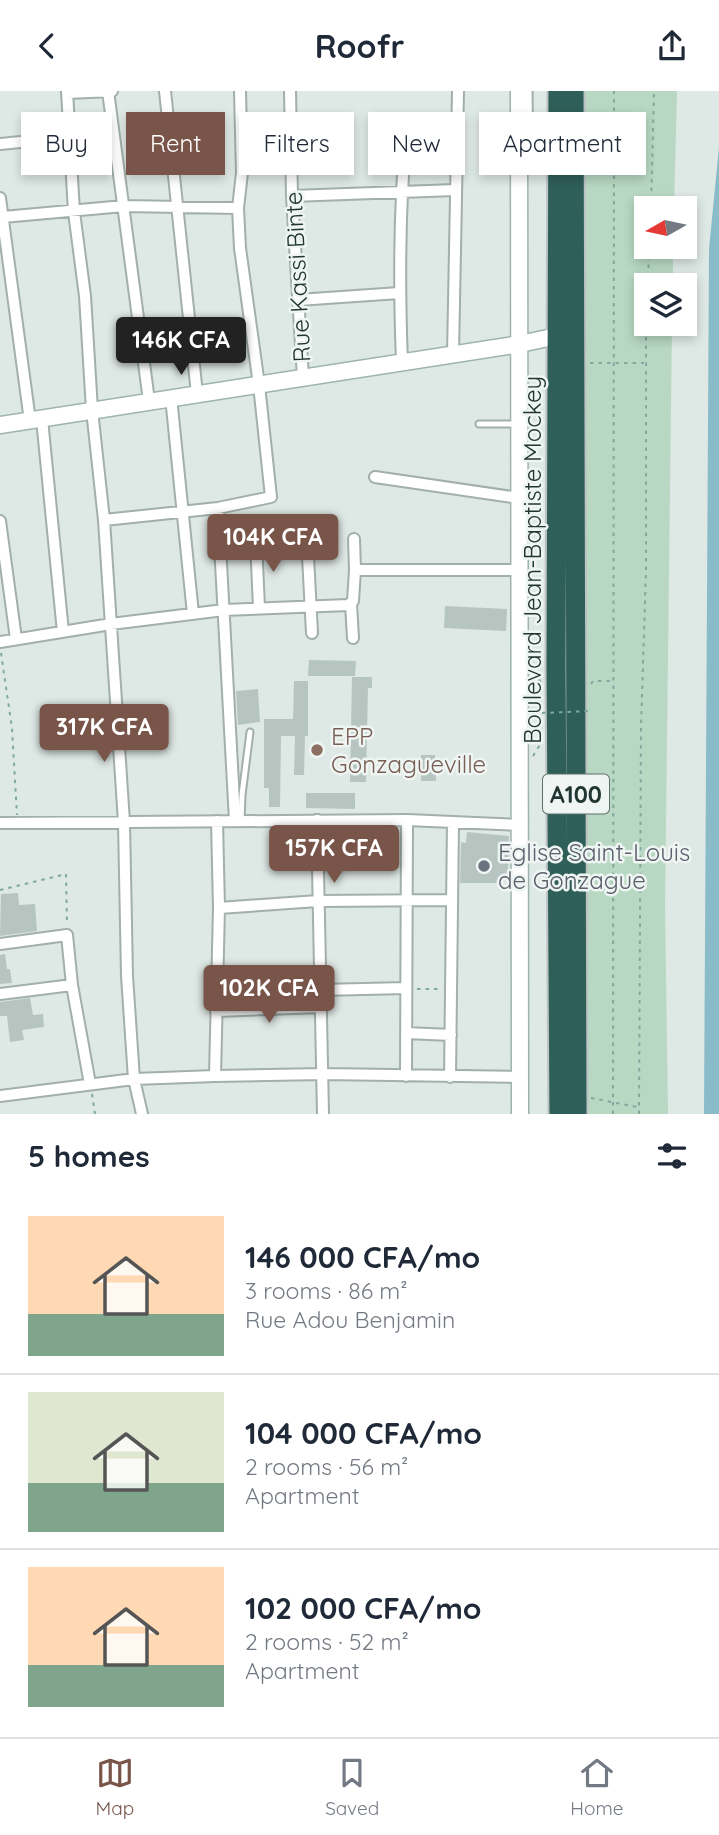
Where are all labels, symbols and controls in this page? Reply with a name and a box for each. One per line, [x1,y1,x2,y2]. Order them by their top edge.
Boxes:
text: Roofr [315,26,404,66]
icon: back [28,27,66,65]
icon: share [653,27,691,65]
chip: Buy [21,112,112,175]
chip: Rent [126,112,225,175]
chip: Filters [239,112,354,175]
chip: New [368,112,465,175]
chip: Apartment [479,112,646,175]
street label: Rue Kassi Binte [278,191,316,363]
north arrow [634,196,696,259]
map controls [634,196,697,336]
button: layers [634,273,697,336]
pin: 146K CFA [109,317,253,377]
text: 146K CFA [132,325,230,354]
street label: Boulevard Jean-Baptiste Mockey [517,376,547,744]
pin: 104K CFA [201,515,345,574]
text: 104K CFA [223,522,323,551]
pin: 317K CFA [32,705,176,764]
text: 317K CFA [56,712,152,741]
place label: EPP Gonzagueville [331,721,486,779]
marker: EPP Gonzagueville [309,742,325,758]
road number: A100 [543,775,609,813]
pin: 157K CFA [262,825,406,885]
text: 157K CFA [285,833,383,862]
place label: Eglise Saint-Louis de Gonzague [498,837,690,895]
marker: Eglise Saint-Louis de Gonzague [476,858,492,874]
pin: 102K CFA [197,965,341,1025]
text: 102K CFA [220,973,318,1002]
text: 5 homes [28,1137,150,1175]
icon: filters [653,1137,691,1175]
text: 146 000 CFA/mo [245,1238,480,1276]
icon: home [84,1244,168,1328]
text: 3 rooms · 86 m² [245,1276,408,1305]
text: Rue Adou Benjamin [245,1305,455,1334]
text: 104 000 CFA/mo [245,1414,482,1452]
icon: home [84,1420,168,1504]
text: 2 rooms · 56 m² [245,1452,408,1481]
text: Apartment [245,1481,359,1510]
text: 102 000 CFA/mo [245,1589,482,1627]
icon: home [84,1595,168,1679]
text: 2 rooms · 52 m² [245,1627,409,1656]
text: Apartment [245,1656,359,1685]
tab: Map [95,1754,134,1820]
tab: Saved [325,1754,379,1820]
tab: Home [570,1754,624,1820]

